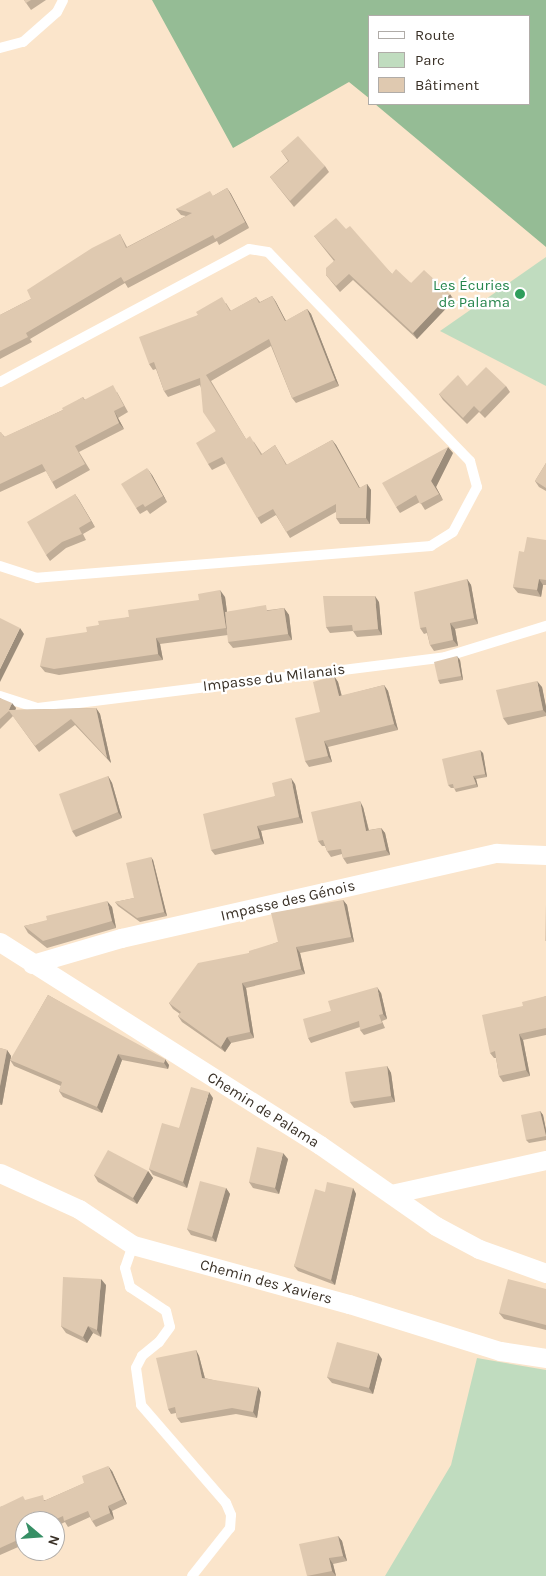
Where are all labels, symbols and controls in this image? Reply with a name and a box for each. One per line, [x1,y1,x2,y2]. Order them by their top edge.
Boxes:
legend [368,15,531,105]
text: Route [415,26,455,44]
text: Parc [415,51,445,69]
text: Bâtiment [415,76,479,94]
place label: Les Écuries de Palama [433,276,510,311]
marker: Les Écuries de Palama [514,288,526,300]
street label: Impasse du Milanais [202,660,346,696]
street label: Impasse des Génois [219,877,357,925]
street label: Chemin de Palama [204,1068,322,1152]
street label: Chemin des Xaviers [198,1256,334,1308]
north arrow [15,1511,65,1561]
text: N [44,1533,63,1548]

